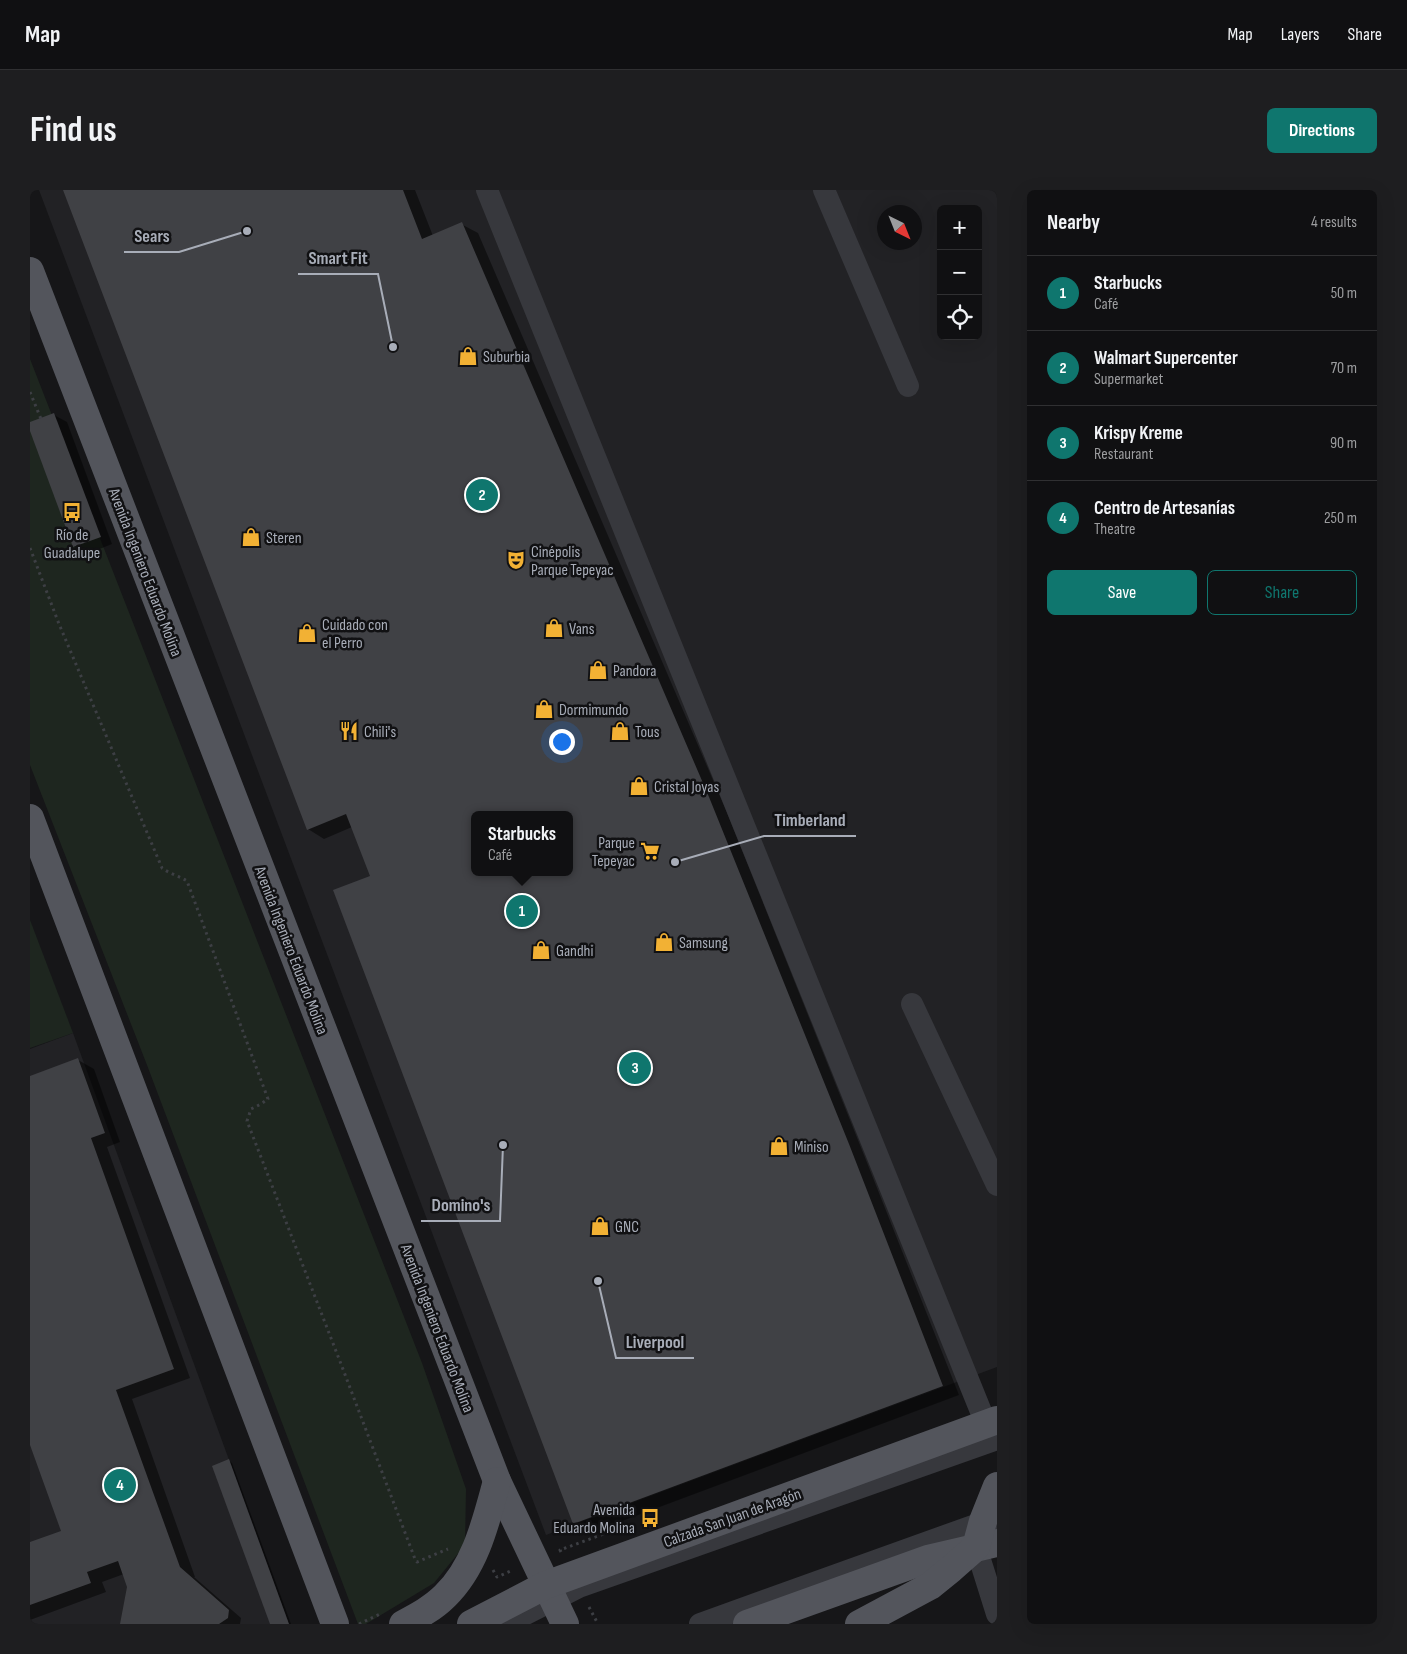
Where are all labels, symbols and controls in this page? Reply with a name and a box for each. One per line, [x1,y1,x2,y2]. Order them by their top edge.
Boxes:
text: Map [25,20,60,49]
text: Map [1228,24,1253,45]
text: Layers [1281,24,1320,45]
text: Share [1348,24,1382,45]
button: Directions [1267,108,1377,153]
text: Find us [30,109,117,152]
north arrow [877,205,922,250]
map controls [937,205,982,340]
button: + [937,205,982,250]
text: Nearby [1047,210,1100,235]
text: 4 results [1311,213,1357,232]
callout: Sears [124,219,179,252]
text: Sears [134,226,170,247]
callout: Smart Fit [298,241,378,274]
text: Smart Fit [308,248,368,269]
button: − [937,250,982,295]
text: Starbucks [1094,272,1162,295]
text: 1 [1060,284,1066,303]
text: 50 m [1331,284,1357,303]
button: locate [937,295,982,340]
text: Café [1094,295,1118,314]
shop icon: Suburbia [457,345,479,367]
text: Walmart Supercenter [1094,347,1238,370]
place label: Suburbia [483,348,530,367]
text: 2 [1059,359,1067,378]
text: 70 m [1331,359,1357,378]
text: Supermarket [1094,370,1163,389]
text: Krispy Kreme [1094,422,1183,445]
text: 3 [1059,434,1067,453]
text: 90 m [1330,434,1357,453]
text: Restaurant [1094,445,1153,464]
pin: 2 [466,476,498,514]
street label: Avenida Ingeniero Eduardo Molina [103,485,185,659]
text: Centro de Artesanías [1094,497,1235,520]
bus stop icon: Río de Guadalupe [61,501,83,523]
text: 4 [1059,509,1067,528]
text: 250 m [1324,509,1357,528]
text: Theatre [1094,520,1135,539]
place label: Río de Guadalupe [44,526,100,563]
shop icon: Steren [240,526,262,548]
place label: Steren [266,529,302,548]
place label: Cinépolis Parque Tepeyac [531,543,614,580]
theatre icon: Cinépolis Parque Tepeyac [505,549,527,571]
button: Save [1047,570,1197,615]
button: Share [1207,570,1357,615]
place label: Cuidado con el Perro [322,616,388,653]
shop icon: Vans [543,617,565,639]
place label: Vans [569,620,595,639]
shop icon: Cuidado con el Perro [296,622,318,644]
shop icon: Pandora [587,659,609,681]
place label: Pandora [613,662,656,681]
shop icon: Dormimundo [533,698,555,720]
place label: Dormimundo [559,701,628,720]
restaurant icon: Chili's [338,720,360,742]
shop icon: Tous [609,720,631,742]
place label: Chili's [364,723,396,742]
place label: Tous [635,723,660,742]
your location [549,729,575,755]
shop icon: Cristal Joyas [628,775,650,797]
place label: Cristal Joyas [654,778,719,797]
callout: Timberland [764,803,856,836]
text: Timberland [774,810,846,831]
popup [471,811,573,876]
text: Starbucks [488,823,556,846]
place label: Parque Tepeyac [592,834,635,871]
supermarket icon: Parque Tepeyac [639,840,661,862]
text: Café [488,846,512,865]
street label: Avenida Ingeniero Eduardo Molina [249,863,331,1037]
pin: 1 [506,892,538,930]
shop icon: Samsung [653,931,675,953]
place label: Samsung [679,934,728,953]
shop icon: Gandhi [530,939,552,961]
place label: Gandhi [556,942,593,961]
pin: 3 [619,1049,651,1087]
shop icon: Miniso [768,1135,790,1157]
place label: Miniso [794,1138,829,1157]
callout: Domino's [421,1188,500,1221]
text: Domino's [432,1195,490,1216]
shop icon: GNC [589,1215,611,1237]
place label: GNC [615,1218,639,1237]
street label: Avenida Ingeniero Eduardo Molina [395,1241,477,1415]
callout: Liverpool [616,1325,694,1358]
text: Liverpool [626,1332,684,1353]
pin: 4 [104,1466,136,1504]
street label: Calzada San Juan de Aragón [661,1485,804,1552]
place label: Avenida Eduardo Molina [553,1501,635,1538]
bus stop icon: Avenida Eduardo Molina [639,1507,661,1529]

